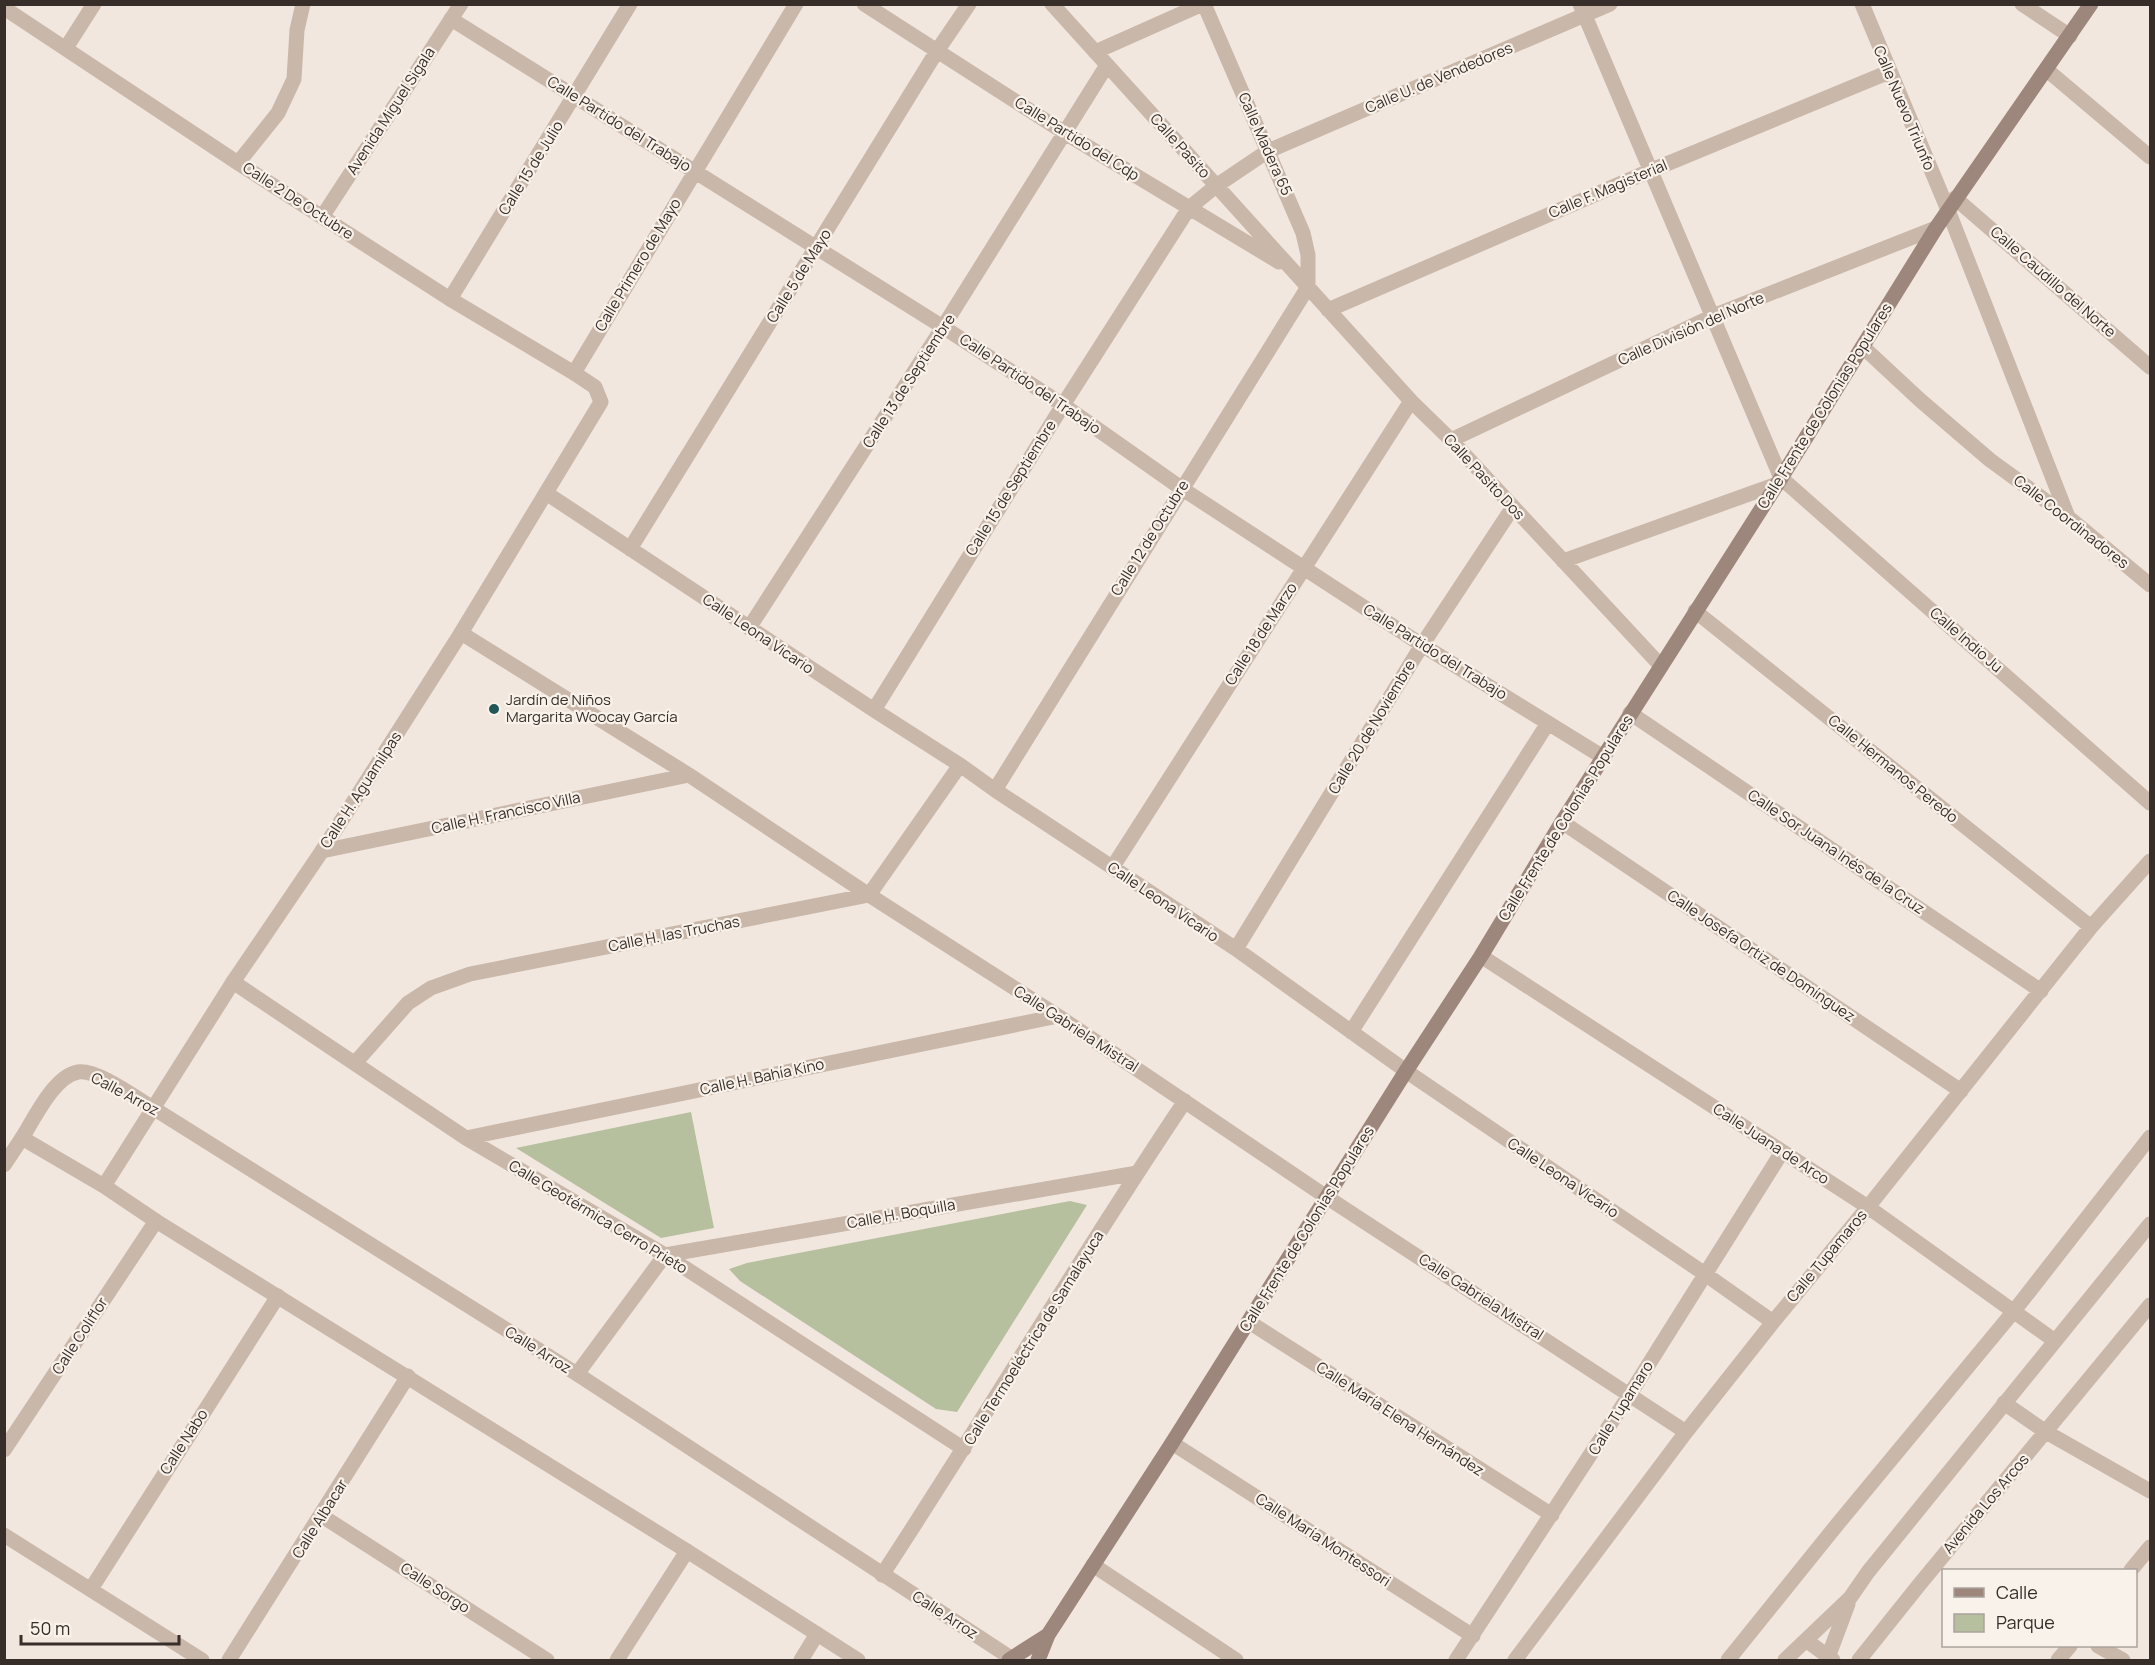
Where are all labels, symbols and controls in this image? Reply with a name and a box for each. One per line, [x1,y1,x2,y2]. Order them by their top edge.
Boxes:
street label: Calle U. de Vendedores [1362,37,1516,118]
street label: Calle Nuevo Triunfo [1869,42,1940,173]
street label: Avenida Miguel Sigala [341,43,440,179]
street label: Calle Partido del Trabajo [543,71,695,177]
street label: Calle Madera 65 [1233,89,1298,199]
street label: Calle Partido del Cdp [1011,92,1144,185]
street label: Calle Pasito [1146,109,1215,183]
street label: Calle 15 de Julio [493,116,568,219]
street label: Calle F. Magisterial [1545,154,1670,223]
street label: Calle 2 De Octubre [239,157,358,244]
street label: Calle Primero de Mayo [589,194,686,335]
street label: Calle Caudillo del Norte [1986,221,2121,342]
street label: Calle 5 de Mayo [761,225,836,327]
street label: Calle División del Norte [1614,287,1767,370]
street label: Calle Frente de Colonias Populares [1752,299,1897,513]
street label: Calle 13 de Septiembre [857,309,960,452]
street label: Calle Partido del Trabajo [956,328,1105,439]
street label: Calle 15 de Septiembre [960,416,1061,560]
street label: Calle Pasito Dos [1439,429,1530,524]
street label: Calle Coordinadores [2009,470,2133,573]
street label: Calle 12 de Octubre [1105,476,1194,600]
street label: Calle 18 de Marzo [1219,578,1302,689]
street label: Calle Leona Vicario [699,589,818,679]
street label: Calle Partido del Trabajo [1359,599,1511,705]
street label: Calle Indio Ju [1925,602,2007,677]
street label: Calle 20 de Noviembre [1323,655,1420,798]
place label: Jardín de Niños Margarita Woocay García [506,689,678,727]
marker: Jardín de Niños Margarita Woocay García [487,702,501,716]
street label: Calle Hermanos Peredo [1824,710,1963,828]
street label: Calle Frente de Colonias Populares [1493,711,1638,925]
street label: Calle H. Aguamilpas [315,727,406,852]
street label: Calle Sor Juana Inés de la Cruz [1744,784,1929,919]
street label: Calle H. Francisco Villa [429,786,582,839]
street label: Calle Leona Vicario [1104,857,1223,947]
street label: Calle Josefa Ortiz de Domínguez [1663,885,1859,1027]
street label: Calle H. las Truchas [606,910,742,957]
street label: Calle Gabriela Mistral [1010,980,1143,1077]
street label: Calle H. Bahía Kino [698,1053,826,1100]
street label: Calle Arroz [87,1067,163,1120]
street label: Calle Juana de Arco [1709,1098,1834,1189]
street label: Calle Frente de Colonias Populares [1234,1122,1379,1336]
street label: Calle Leona Vicario [1504,1133,1623,1223]
street label: Calle Geotérmica Cerro Prieto [505,1155,692,1279]
street label: Calle H. Boquilla [845,1194,957,1233]
street label: Calle Tupamaros [1782,1205,1872,1307]
street label: Calle Termoeléctrica de Samalayuca [959,1226,1109,1449]
street label: Calle Gabriela Mistral [1415,1248,1548,1345]
street label: Calle Coliflor [47,1293,113,1378]
street label: Calle Arroz [501,1321,575,1378]
street label: Calle María Elena Hernández [1312,1356,1488,1481]
street label: Calle Tupamaro [1583,1357,1658,1459]
street label: Calle Nabo [155,1405,213,1479]
street label: Avenida Los Arcos [1938,1449,2034,1558]
street label: Calle Albacar [287,1474,353,1562]
street label: Calle María Montessori [1252,1488,1395,1591]
street label: Calle Sorgo [396,1557,474,1618]
legend [1942,1569,2137,1647]
text: Calle [1996,1580,2038,1604]
street label: Calle Arroz [908,1585,982,1644]
scale bar [21,1608,178,1646]
text: Parque [1996,1610,2055,1634]
text: 50 m [30,1616,70,1640]

